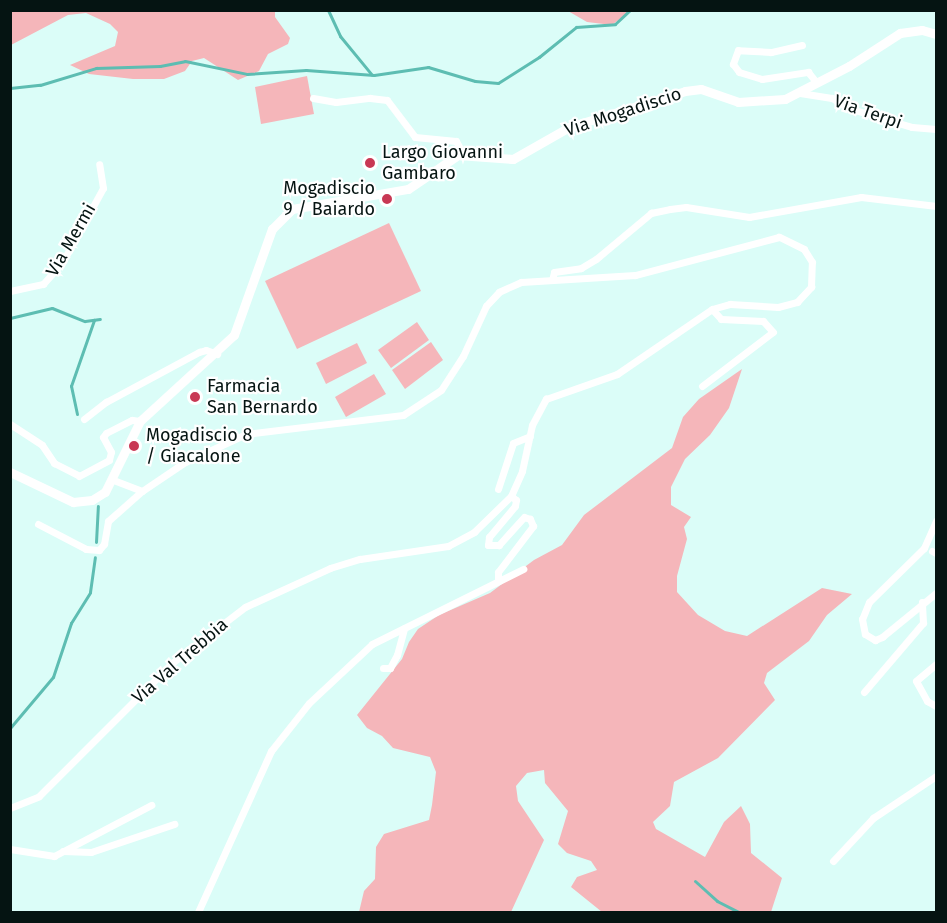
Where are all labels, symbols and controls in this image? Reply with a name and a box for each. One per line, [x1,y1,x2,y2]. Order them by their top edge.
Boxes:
street label: Via Mogadiscio [562,83,684,141]
street label: Via Terpi [831,90,905,134]
place label: Largo Giovanni Gambaro [382,142,503,184]
marker: Largo Giovanni Gambaro [363,156,377,170]
place label: Mogadiscio 9 / Baiardo [283,178,375,220]
marker: Mogadiscio 9 / Baiardo [380,192,394,206]
street label: Via Mermi [41,200,101,280]
place label: Farmacia San Bernardo [207,376,318,418]
marker: Farmacia San Bernardo [188,390,202,404]
place label: Mogadiscio 8 / Giacalone [146,425,252,468]
marker: Mogadiscio 8 / Giacalone [127,439,141,453]
street label: Via Val Trebbia [128,614,232,708]

